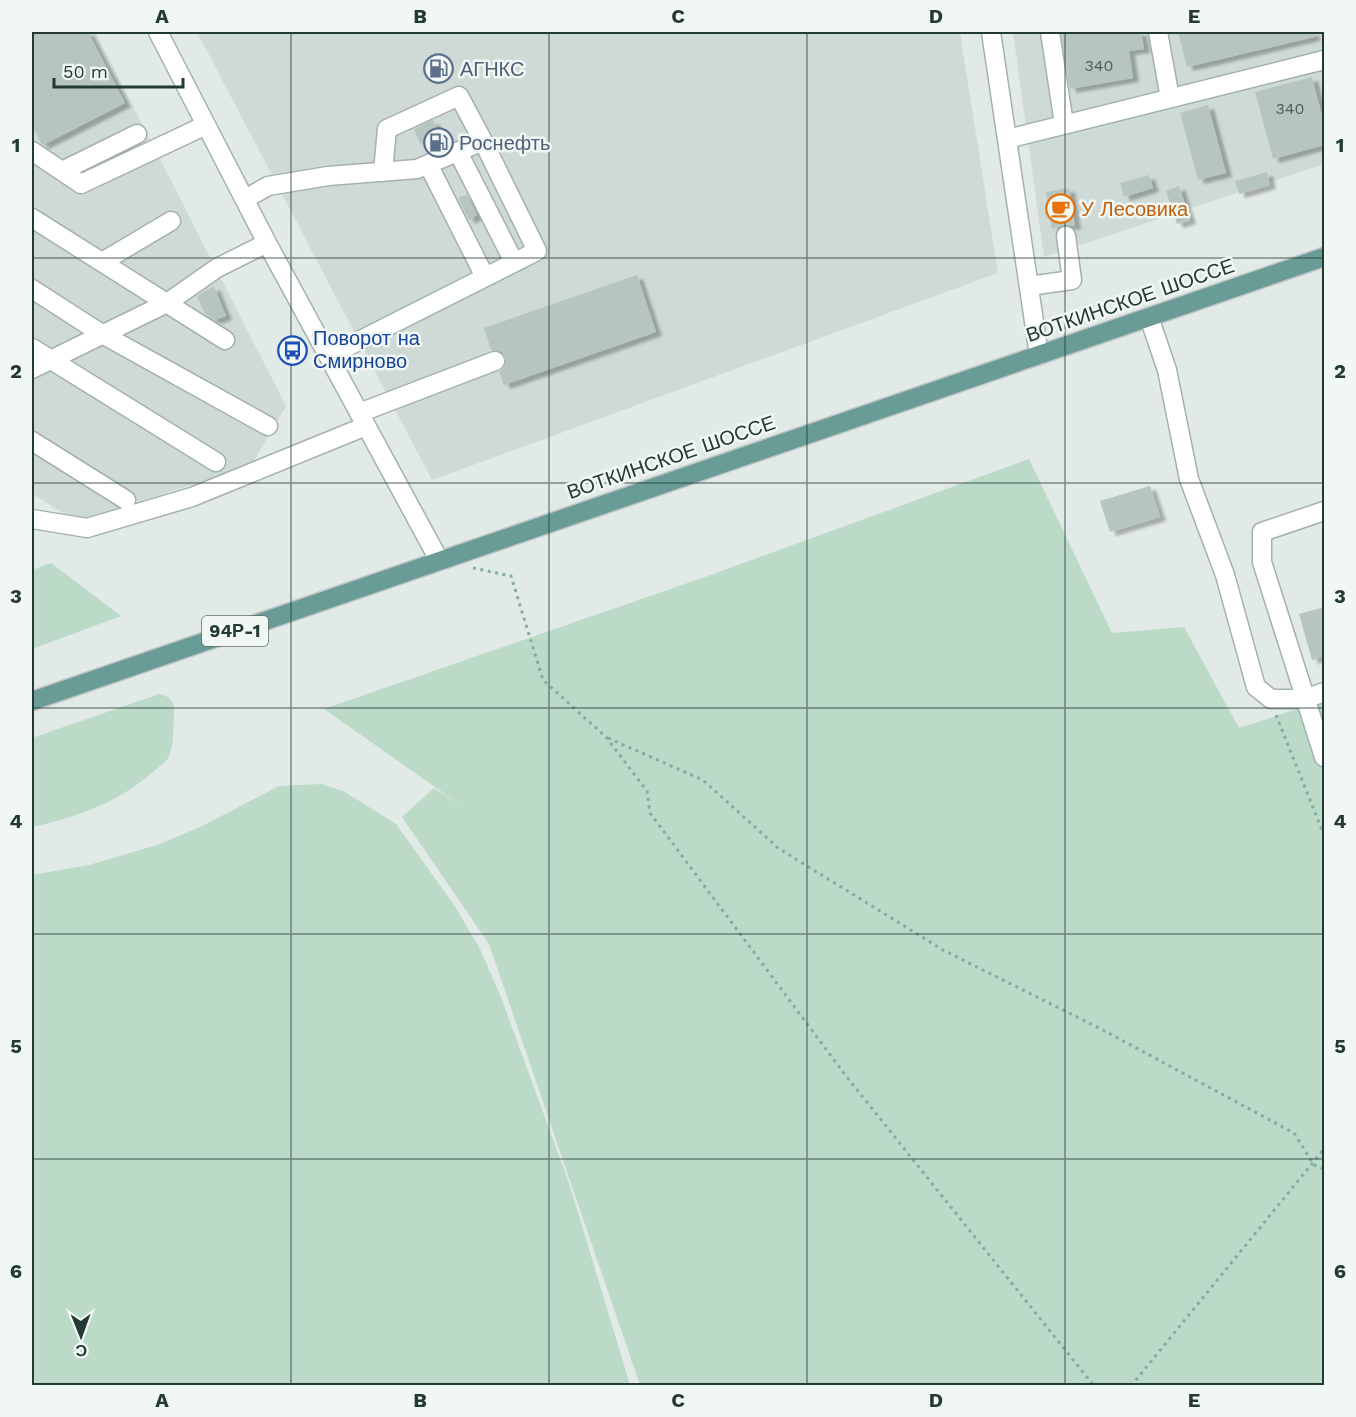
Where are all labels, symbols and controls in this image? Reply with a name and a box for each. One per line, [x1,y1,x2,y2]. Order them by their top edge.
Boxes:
text: A [155,4,169,28]
text: B [413,4,427,28]
text: C [671,4,685,28]
text: D [929,4,943,28]
text: E [1188,4,1200,28]
scale bar [54,51,183,89]
fuel station icon: АГНКС [423,53,455,85]
house number: 340 [1084,56,1114,75]
place label: АГНКС [460,57,524,81]
text: 50 m [63,61,108,82]
house number: 340 [1275,99,1305,118]
fuel station icon: Роснефть [422,127,454,159]
place label: Роснефть [459,131,550,155]
text: 1 [12,133,20,157]
text: 1 [1336,133,1344,157]
cafe icon: У Лесовика [1044,193,1076,225]
place label: У Лесовика [1081,197,1189,221]
street label: ВОТКИНСКОЕ ШОССЕ [1023,253,1237,347]
place label: Поворот на Смирново [313,326,421,373]
bus stop icon: Поворот на Смирново [276,334,308,366]
text: 2 [10,359,22,383]
text: 2 [1334,359,1346,383]
street label: ВОТКИНСКОЕ ШОССЕ [564,410,778,504]
text: 3 [10,584,22,608]
text: 3 [1334,584,1346,608]
road number: 94Р-1 [202,616,268,646]
text: 4 [10,809,23,833]
text: 4 [1334,809,1347,833]
text: 5 [10,1034,22,1058]
text: 5 [1334,1034,1346,1058]
text: 6 [10,1259,22,1283]
text: 6 [1334,1259,1346,1283]
north arrow [51,1306,111,1366]
text: С [75,1341,87,1360]
text: A [155,1388,169,1412]
text: B [413,1388,427,1412]
text: C [671,1388,685,1412]
text: D [929,1388,943,1412]
text: E [1188,1388,1200,1412]

